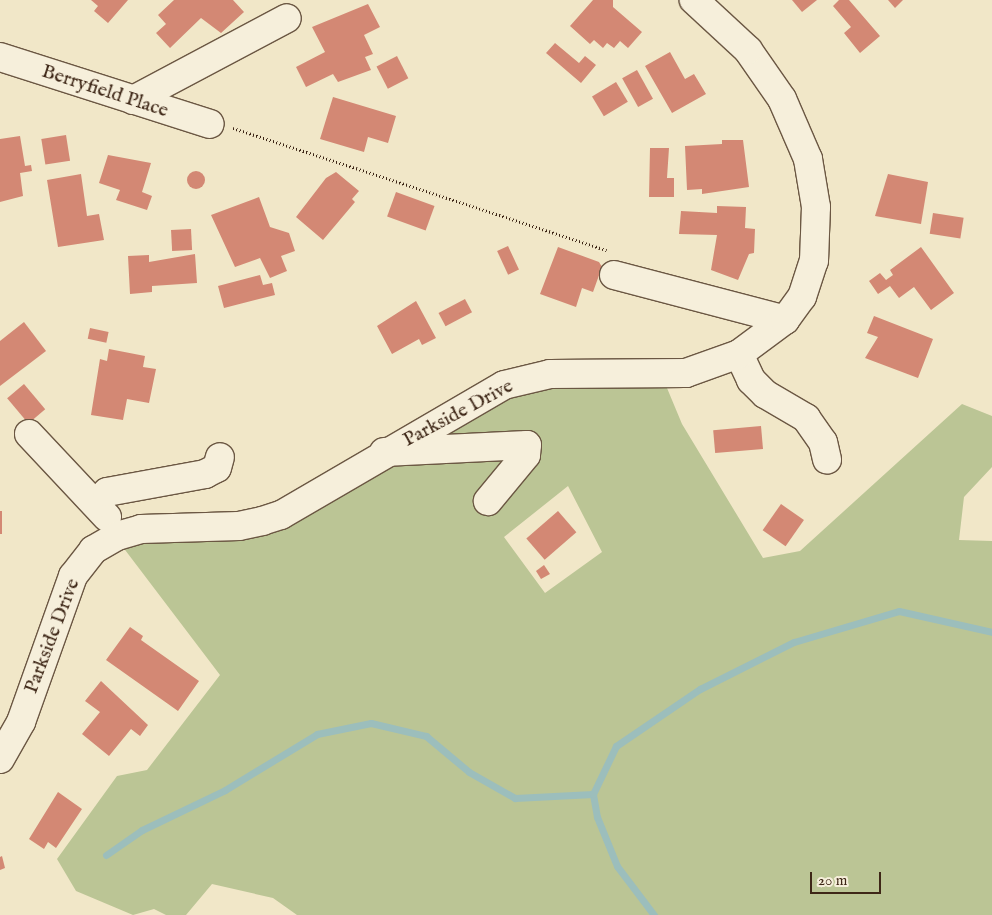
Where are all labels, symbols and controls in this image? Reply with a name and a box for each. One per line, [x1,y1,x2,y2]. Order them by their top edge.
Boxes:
street label: Berryfield Place [39,59,171,123]
street label: Parkside Drive [399,374,517,452]
street label: Parkside Drive [19,575,85,697]
scale bar [812,862,883,894]
text: 20 m [818,871,847,890]

